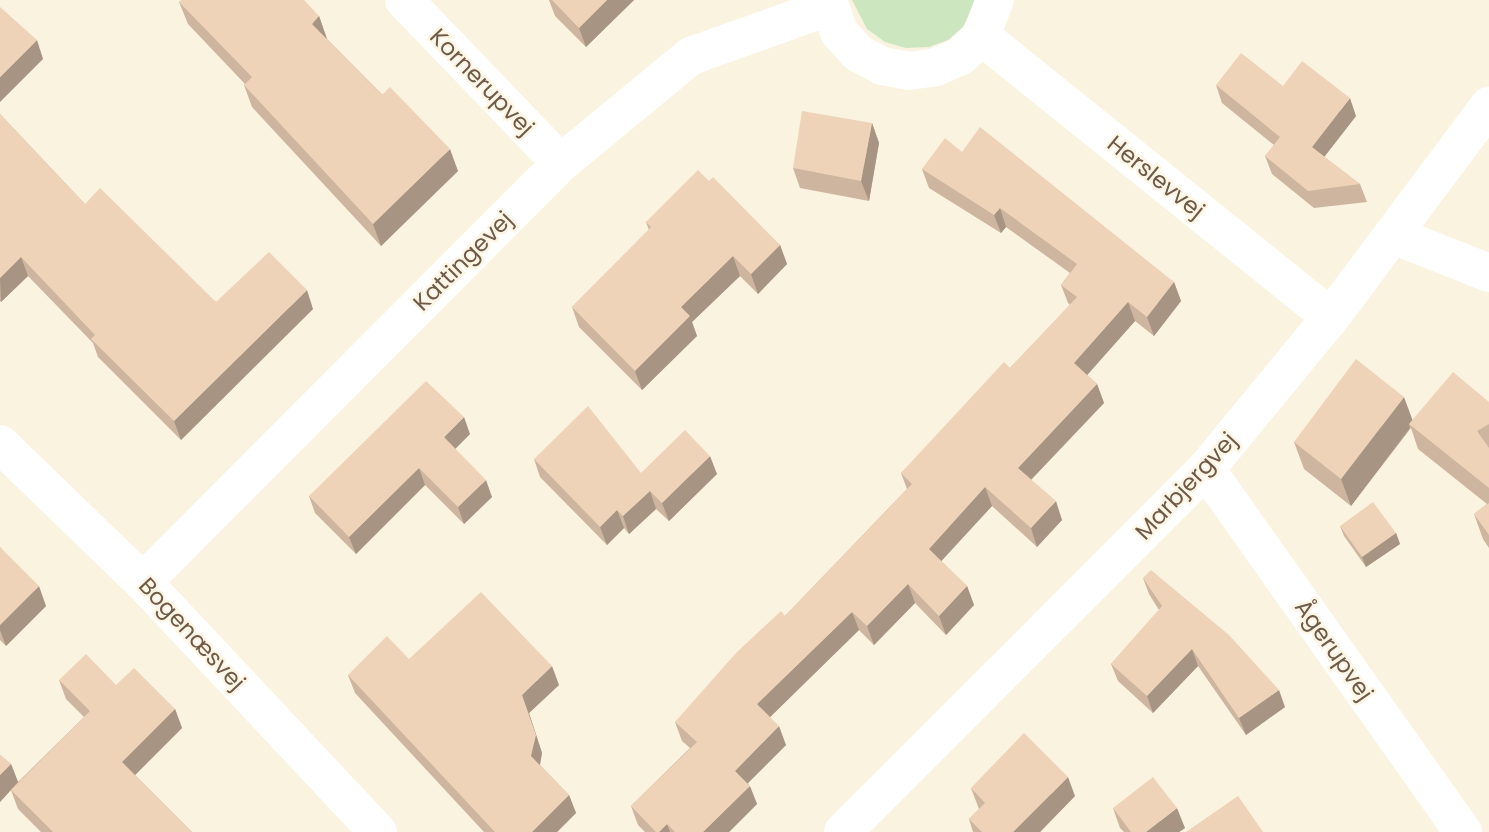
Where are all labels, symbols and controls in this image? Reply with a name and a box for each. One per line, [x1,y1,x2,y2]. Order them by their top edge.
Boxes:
street label: Kornerupvej [424,23,540,141]
street label: Herslevvej [1102,130,1210,224]
street label: Kattingevej [408,206,518,316]
street label: Marbjergvej [1129,427,1243,545]
street label: Bogenæsvej [133,572,251,696]
street label: Ågerupvej [1289,594,1379,706]

